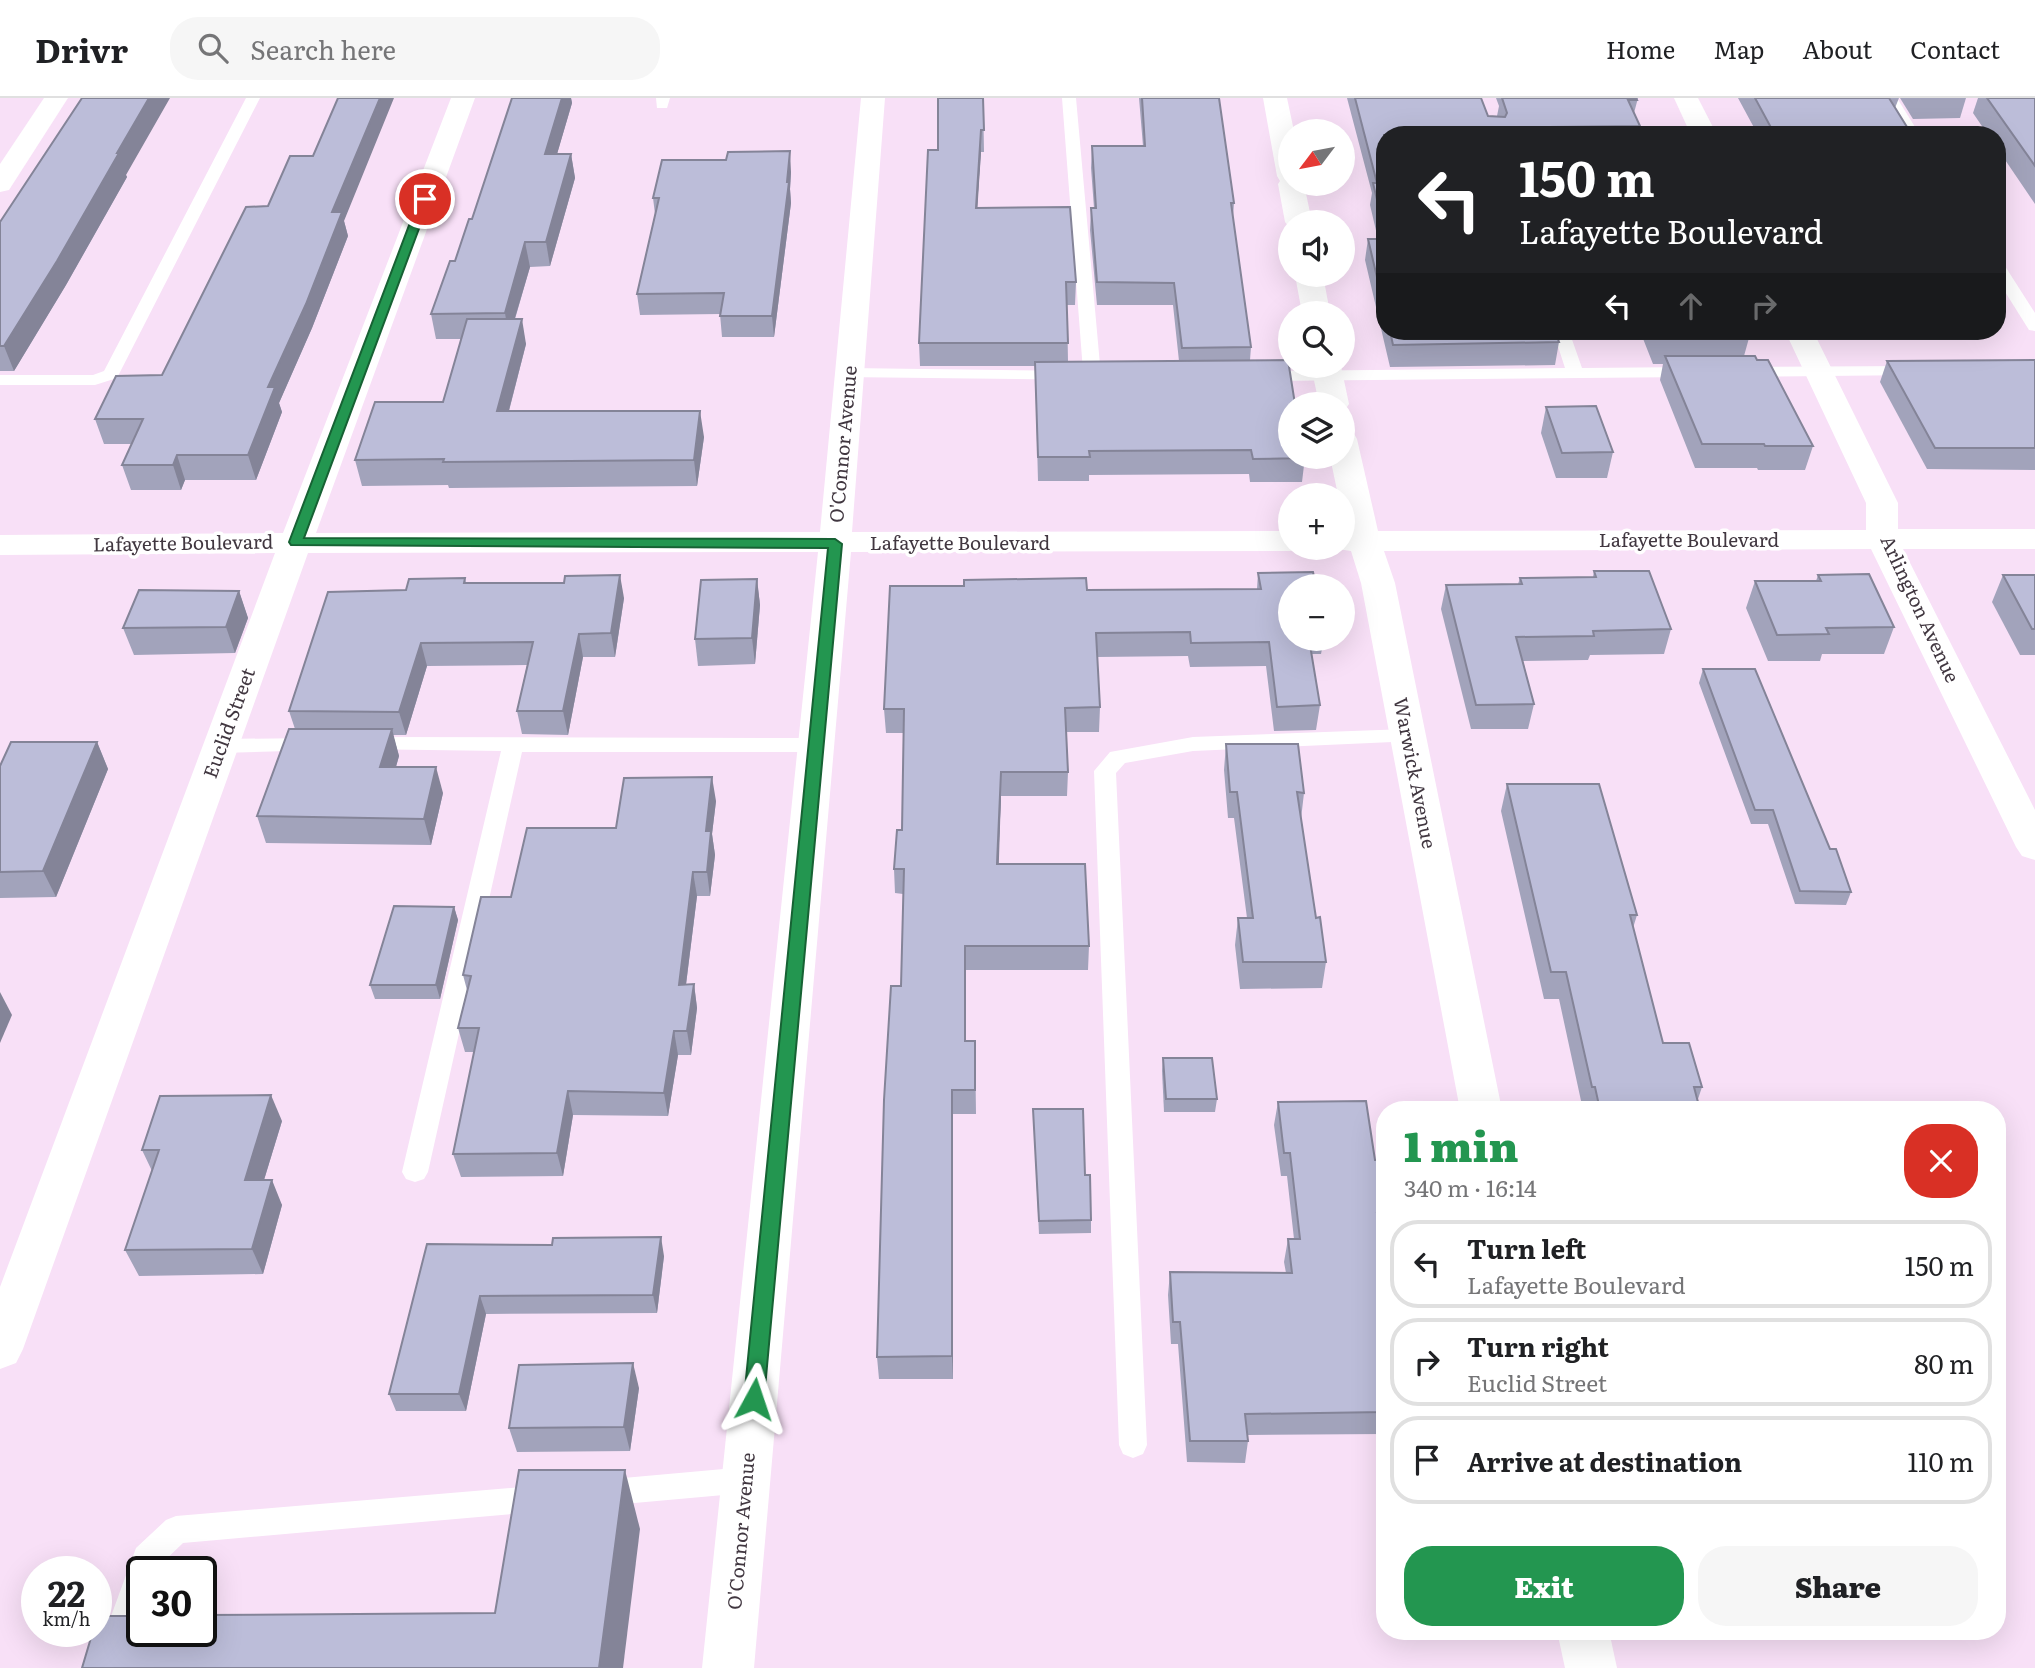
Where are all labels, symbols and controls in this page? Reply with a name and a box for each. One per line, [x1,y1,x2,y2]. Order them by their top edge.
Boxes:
search box [170,17,660,80]
text: Drivr [35,24,128,73]
icon: search [194,29,232,67]
text: Search here [250,29,396,68]
text: Home [1606,31,1675,66]
text: Map [1713,31,1764,66]
text: About [1802,31,1872,66]
text: Contact [1910,31,2000,66]
north arrow [1278,119,1354,196]
map controls [1278,119,1355,651]
text: 150 m [1519,139,1655,212]
icon: left [1404,154,1495,245]
pin [395,169,455,229]
icon: arrive [406,180,444,218]
text: Lafayette Boulevard [1519,206,1823,254]
button: sound [1278,210,1355,287]
icon: left [1599,287,1637,325]
icon: ahead [1672,287,1710,325]
icon: right [1745,287,1783,325]
button: search [1278,301,1355,378]
street label: O'Connor Avenue [821,364,863,524]
button: layers [1278,392,1355,469]
button: + [1278,483,1355,560]
street label: Lafayette Boulevard [1599,525,1780,553]
street label: Lafayette Boulevard [93,526,274,558]
street label: Lafayette Boulevard [870,528,1051,556]
street label: Arlington Avenue [1874,530,1967,687]
button: − [1278,574,1355,651]
street label: Euclid Street [195,663,261,782]
street label: Warwick Avenue [1388,695,1444,851]
text: 1 min [1404,1113,1519,1175]
button: close [1904,1124,1978,1198]
text: 340 m · 16:14 [1404,1170,1537,1204]
text: Turn left [1467,1228,1586,1267]
icon: left [1408,1245,1446,1283]
text: 150 m [1905,1245,1974,1284]
text: Lafayette Boulevard [1467,1267,1685,1301]
text: Turn right [1467,1326,1609,1365]
icon: right [1408,1343,1446,1381]
text: 80 m [1914,1343,1974,1382]
position arrow [717,1362,791,1436]
text: Euclid Street [1467,1365,1607,1399]
icon: arrive [1408,1441,1446,1479]
text: Arrive at destination [1467,1441,1742,1480]
text: 110 m [1907,1441,1974,1480]
street label: O'Connor Avenue [719,1451,761,1611]
button: Exit [1404,1546,1684,1626]
button: Share [1698,1546,1978,1626]
speed limit sign: 30 [126,1556,217,1647]
text: 22 [48,1566,85,1618]
text: km/h [43,1605,90,1632]

